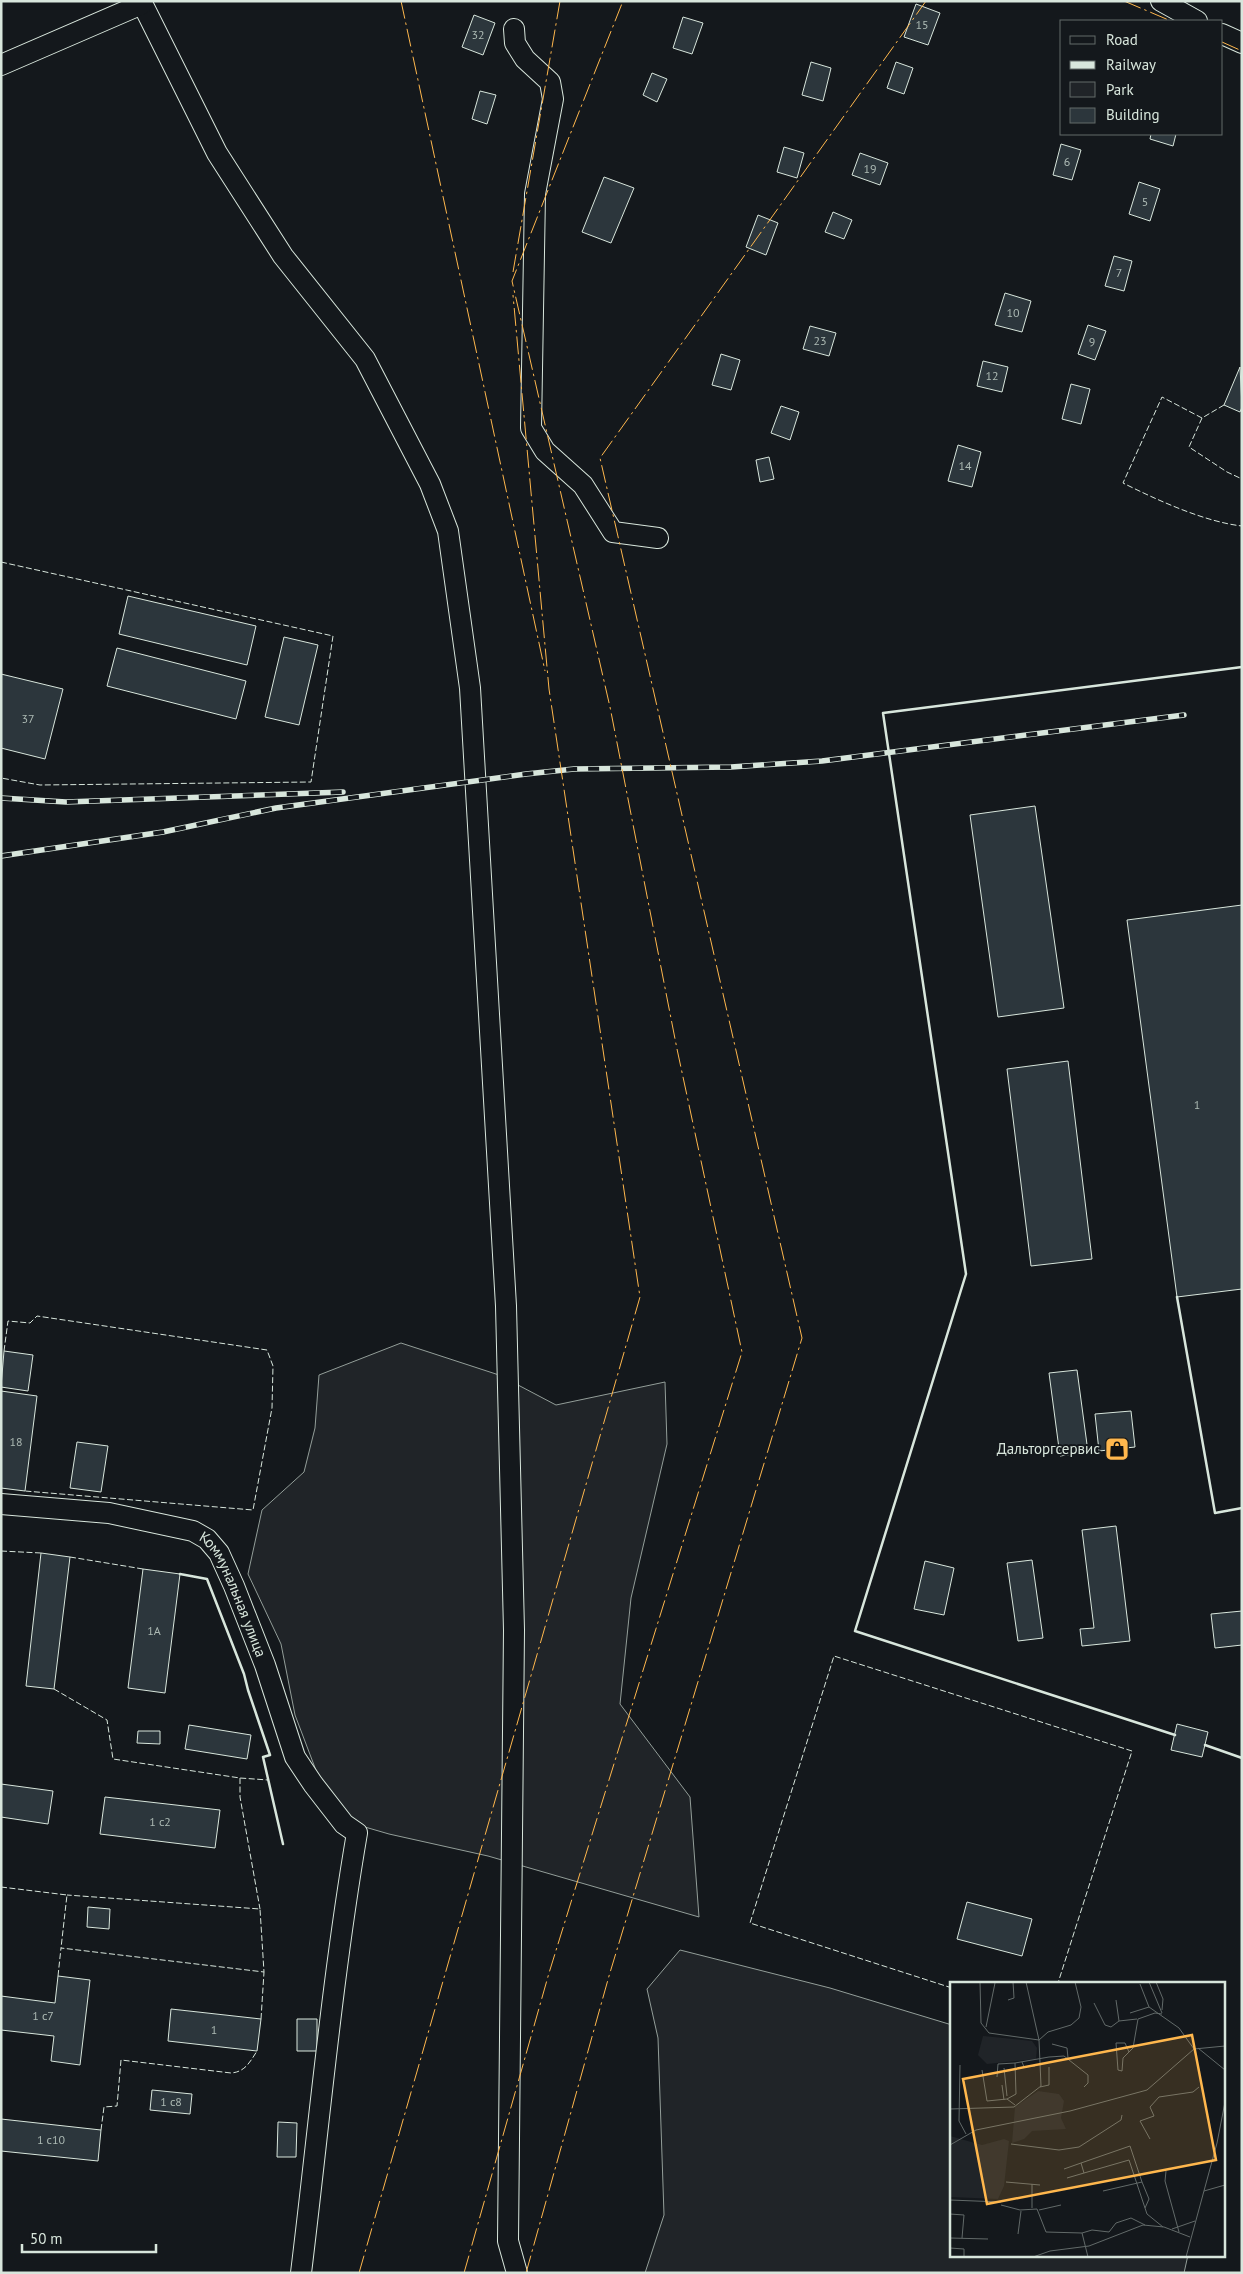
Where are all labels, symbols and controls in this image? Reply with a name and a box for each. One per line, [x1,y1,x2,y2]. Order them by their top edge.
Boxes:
house number: 15 [915,17,929,32]
legend [1060,20,1223,135]
house number: 32 [471,27,485,42]
text: Road [1106,30,1138,49]
text: Railway [1106,55,1156,74]
text: Park [1106,80,1134,99]
text: Building [1106,105,1160,124]
house number: 6 [1064,154,1070,169]
house number: 19 [863,161,877,176]
house number: 5 [1142,194,1148,209]
house number: 7 [1116,265,1122,280]
house number: 10 [1006,305,1020,320]
house number: 23 [813,333,827,348]
house number: 9 [1089,334,1095,349]
house number: 12 [985,368,999,383]
house number: 14 [958,458,972,473]
house number: 37 [21,711,35,726]
house number: 1 [1194,1097,1200,1112]
house number: 18 [9,1434,23,1449]
shop icon: Дальторгсервис [1104,1436,1130,1462]
place label: Дальторгсервис [997,1439,1100,1458]
street label: Коммунальная улица [196,1527,271,1660]
house number: 1А [147,1623,161,1638]
house number: 1 с2 [149,1814,171,1829]
inset map [950,1982,1226,2256]
house number: 1 с7 [32,2008,54,2023]
house number: 1 [211,2022,217,2037]
house number: 1 с8 [160,2094,182,2109]
house number: 1 с10 [37,2132,66,2147]
scale bar [22,2222,156,2254]
text: 50 m [30,2229,63,2248]

